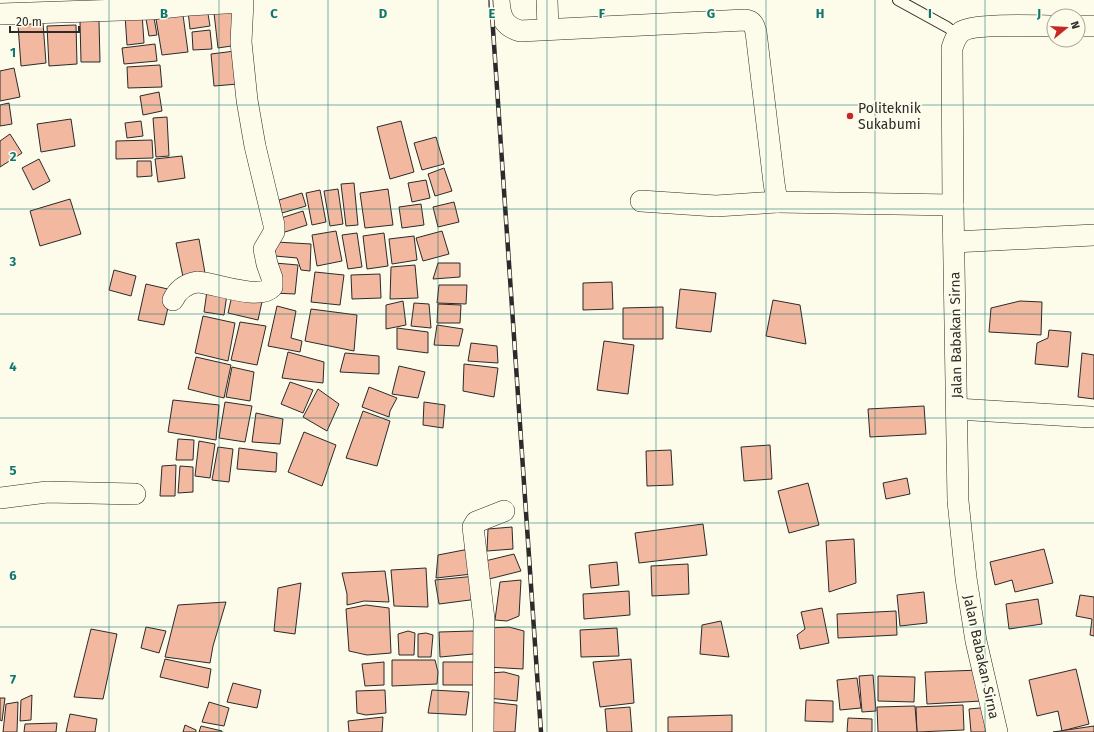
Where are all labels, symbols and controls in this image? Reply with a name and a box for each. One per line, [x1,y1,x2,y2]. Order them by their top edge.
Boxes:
text: B [160,6,168,21]
text: C [270,6,278,21]
text: D [379,6,388,21]
text: E [489,6,496,21]
text: F [599,6,606,21]
text: G [707,6,715,21]
text: H [816,6,824,21]
text: I [928,6,932,21]
text: J [1036,6,1041,21]
scale bar [10,8,79,34]
north arrow [1046,8,1086,48]
text: 20 m [16,15,42,29]
text: N [1068,20,1082,31]
text: 1 [10,45,16,60]
place label: Politeknik Sukabumi [858,100,922,133]
marker: Politeknik Sukabumi [845,111,855,121]
text: 2 [10,149,17,164]
text: 3 [9,254,17,269]
street label: Jalan Babakan Sirna [946,272,966,398]
text: 4 [9,359,17,374]
text: 5 [10,463,17,478]
text: 6 [9,568,17,583]
street label: Jalan Babakan Sirna [960,593,1002,721]
text: 7 [10,672,16,687]

